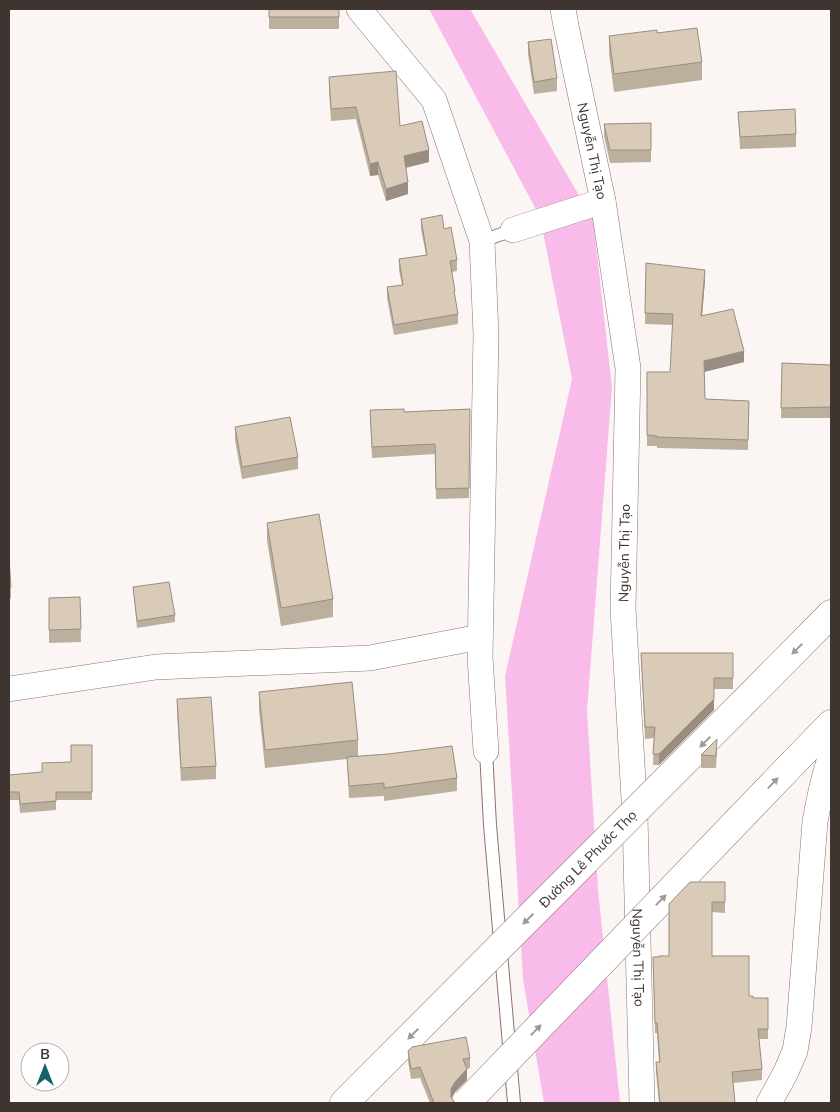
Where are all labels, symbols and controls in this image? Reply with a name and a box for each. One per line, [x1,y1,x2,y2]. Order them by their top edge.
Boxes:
street label: Nguyễn Thị Tạo [572,101,611,201]
street label: Nguyễn Thị Tạo [614,503,635,602]
one-way arrow [791,642,803,654]
one-way arrow [699,736,711,748]
one-way arrow [767,778,779,790]
street label: Đường Lê Phước Thọ [534,806,641,913]
one-way arrow [655,895,667,907]
street label: Nguyễn Thị Tạo [627,908,649,1007]
one-way arrow [522,913,534,925]
one-way arrow [530,1025,542,1037]
one-way arrow [407,1028,419,1040]
north arrow [20,1042,70,1092]
text: B [40,1045,50,1064]

